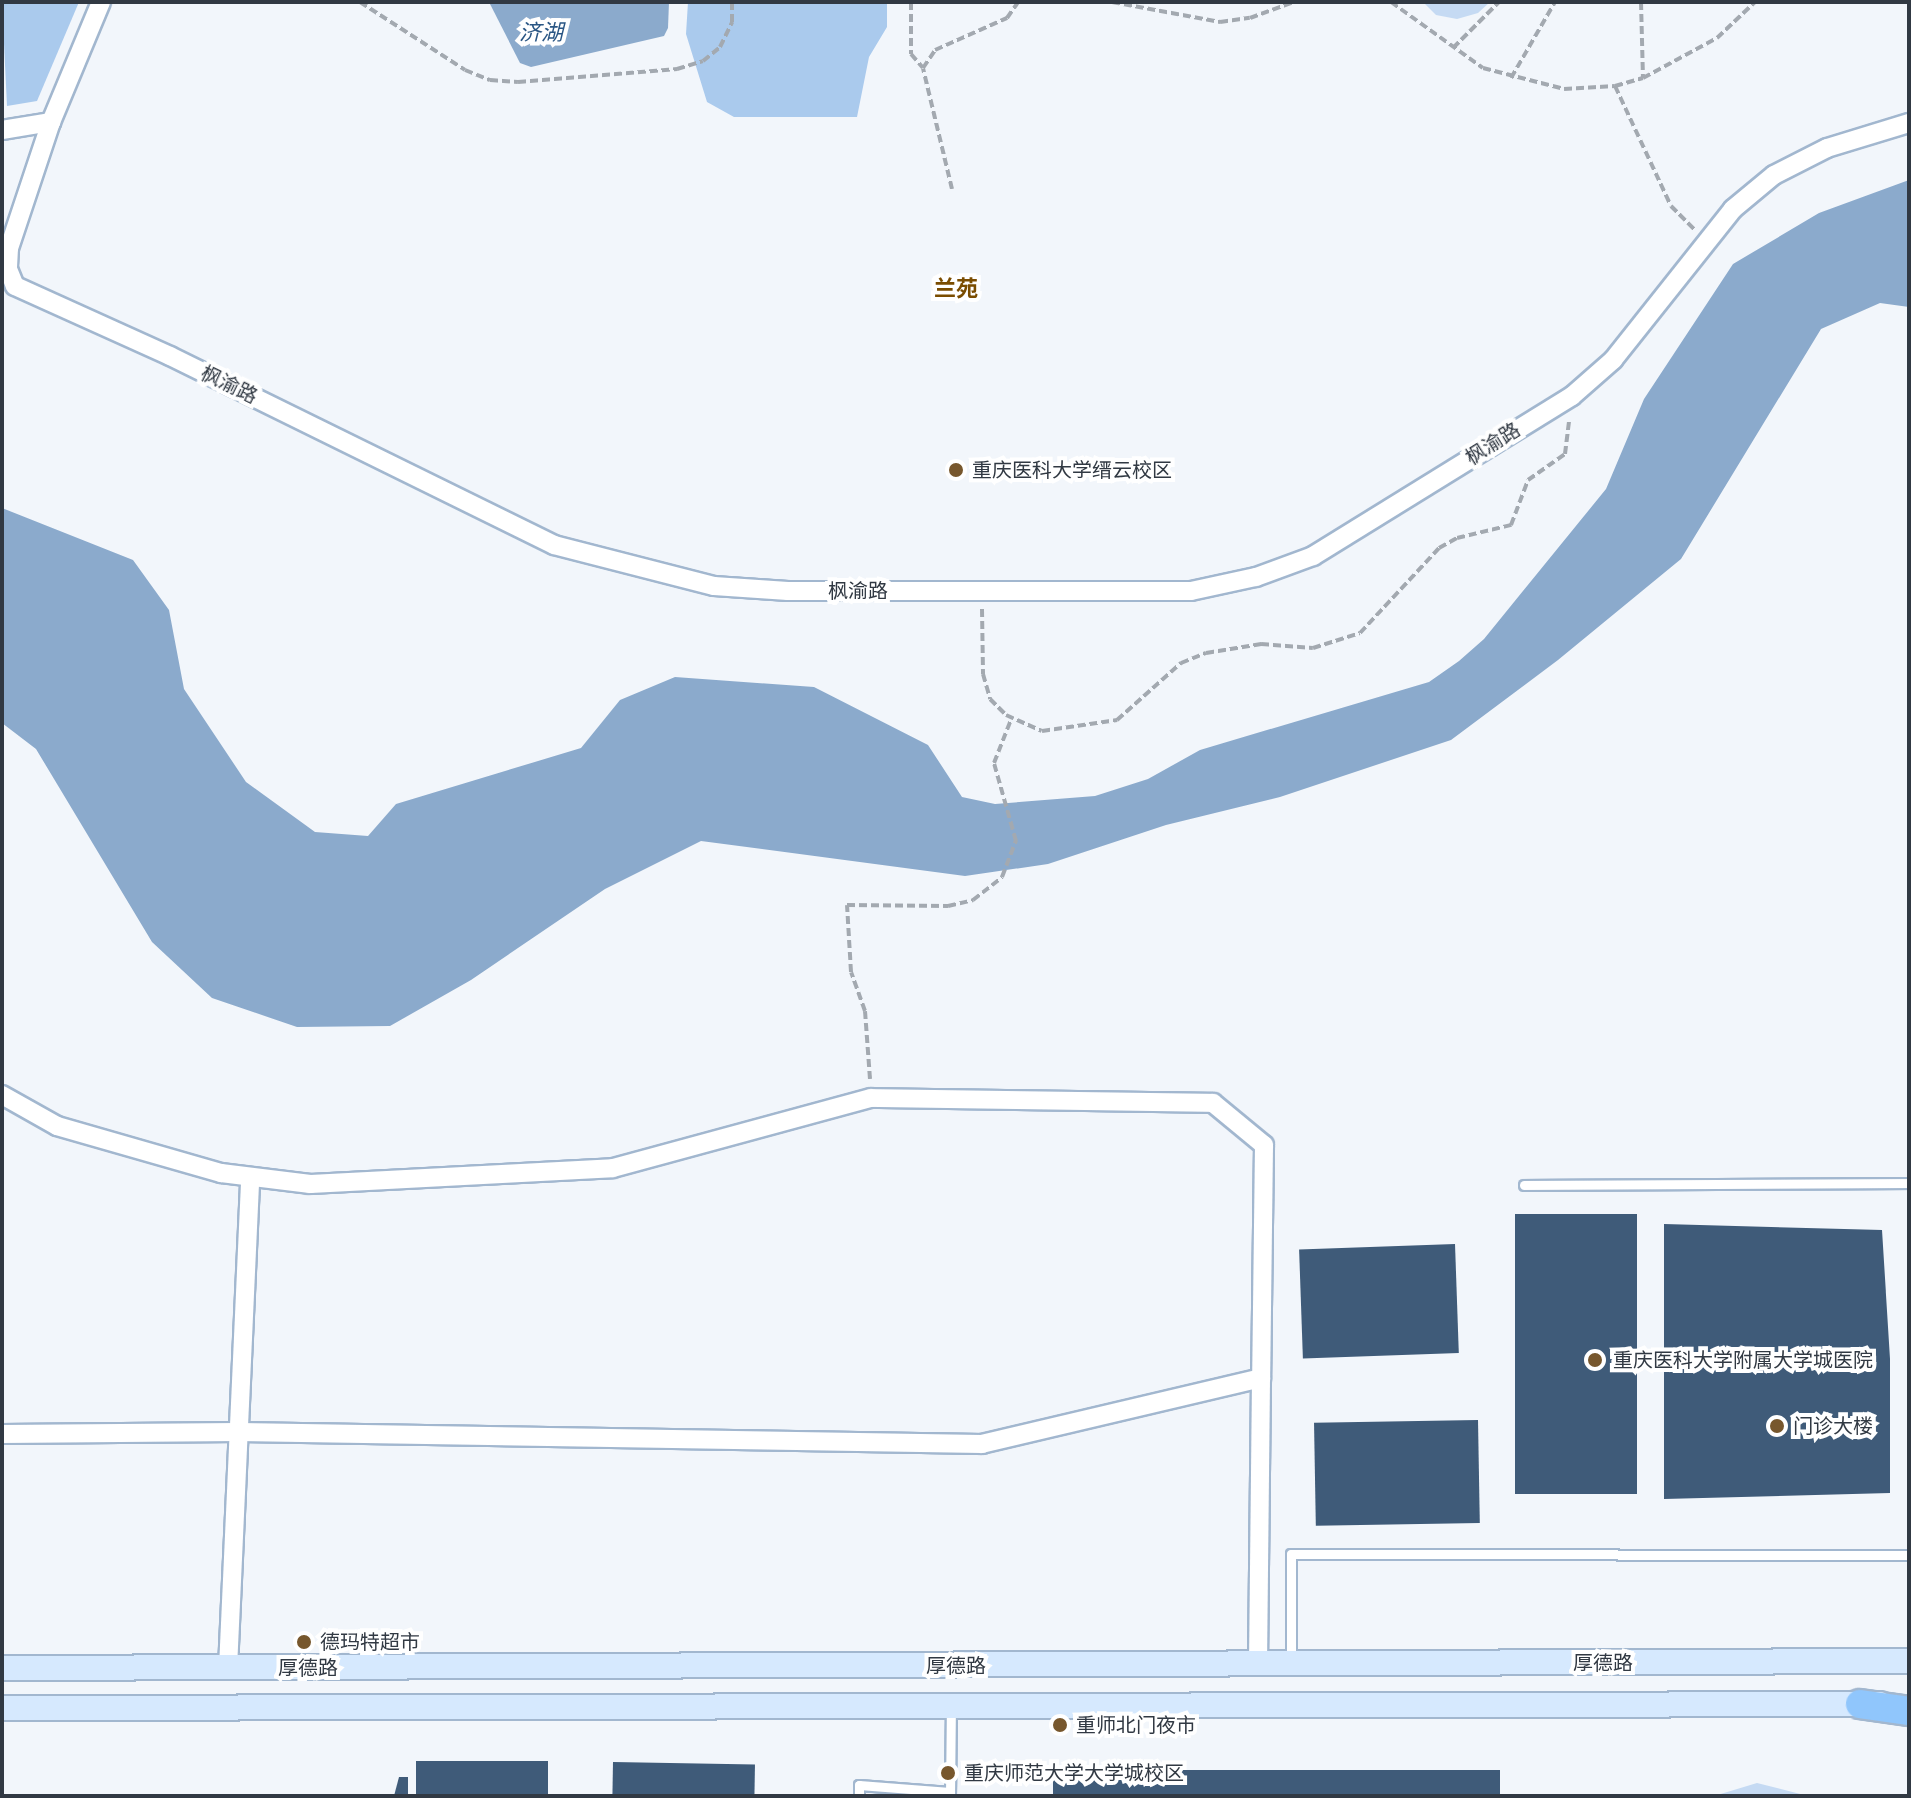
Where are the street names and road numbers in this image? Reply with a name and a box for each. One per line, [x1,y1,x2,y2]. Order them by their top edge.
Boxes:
street label: 枫渝路 [197,361,261,409]
street label: 枫渝路 [1461,418,1525,470]
street label: 枫渝路 [828,579,888,603]
street label: 厚德路 [1573,1651,1633,1675]
street label: 厚德路 [926,1654,986,1678]
street label: 厚德路 [278,1656,338,1680]

